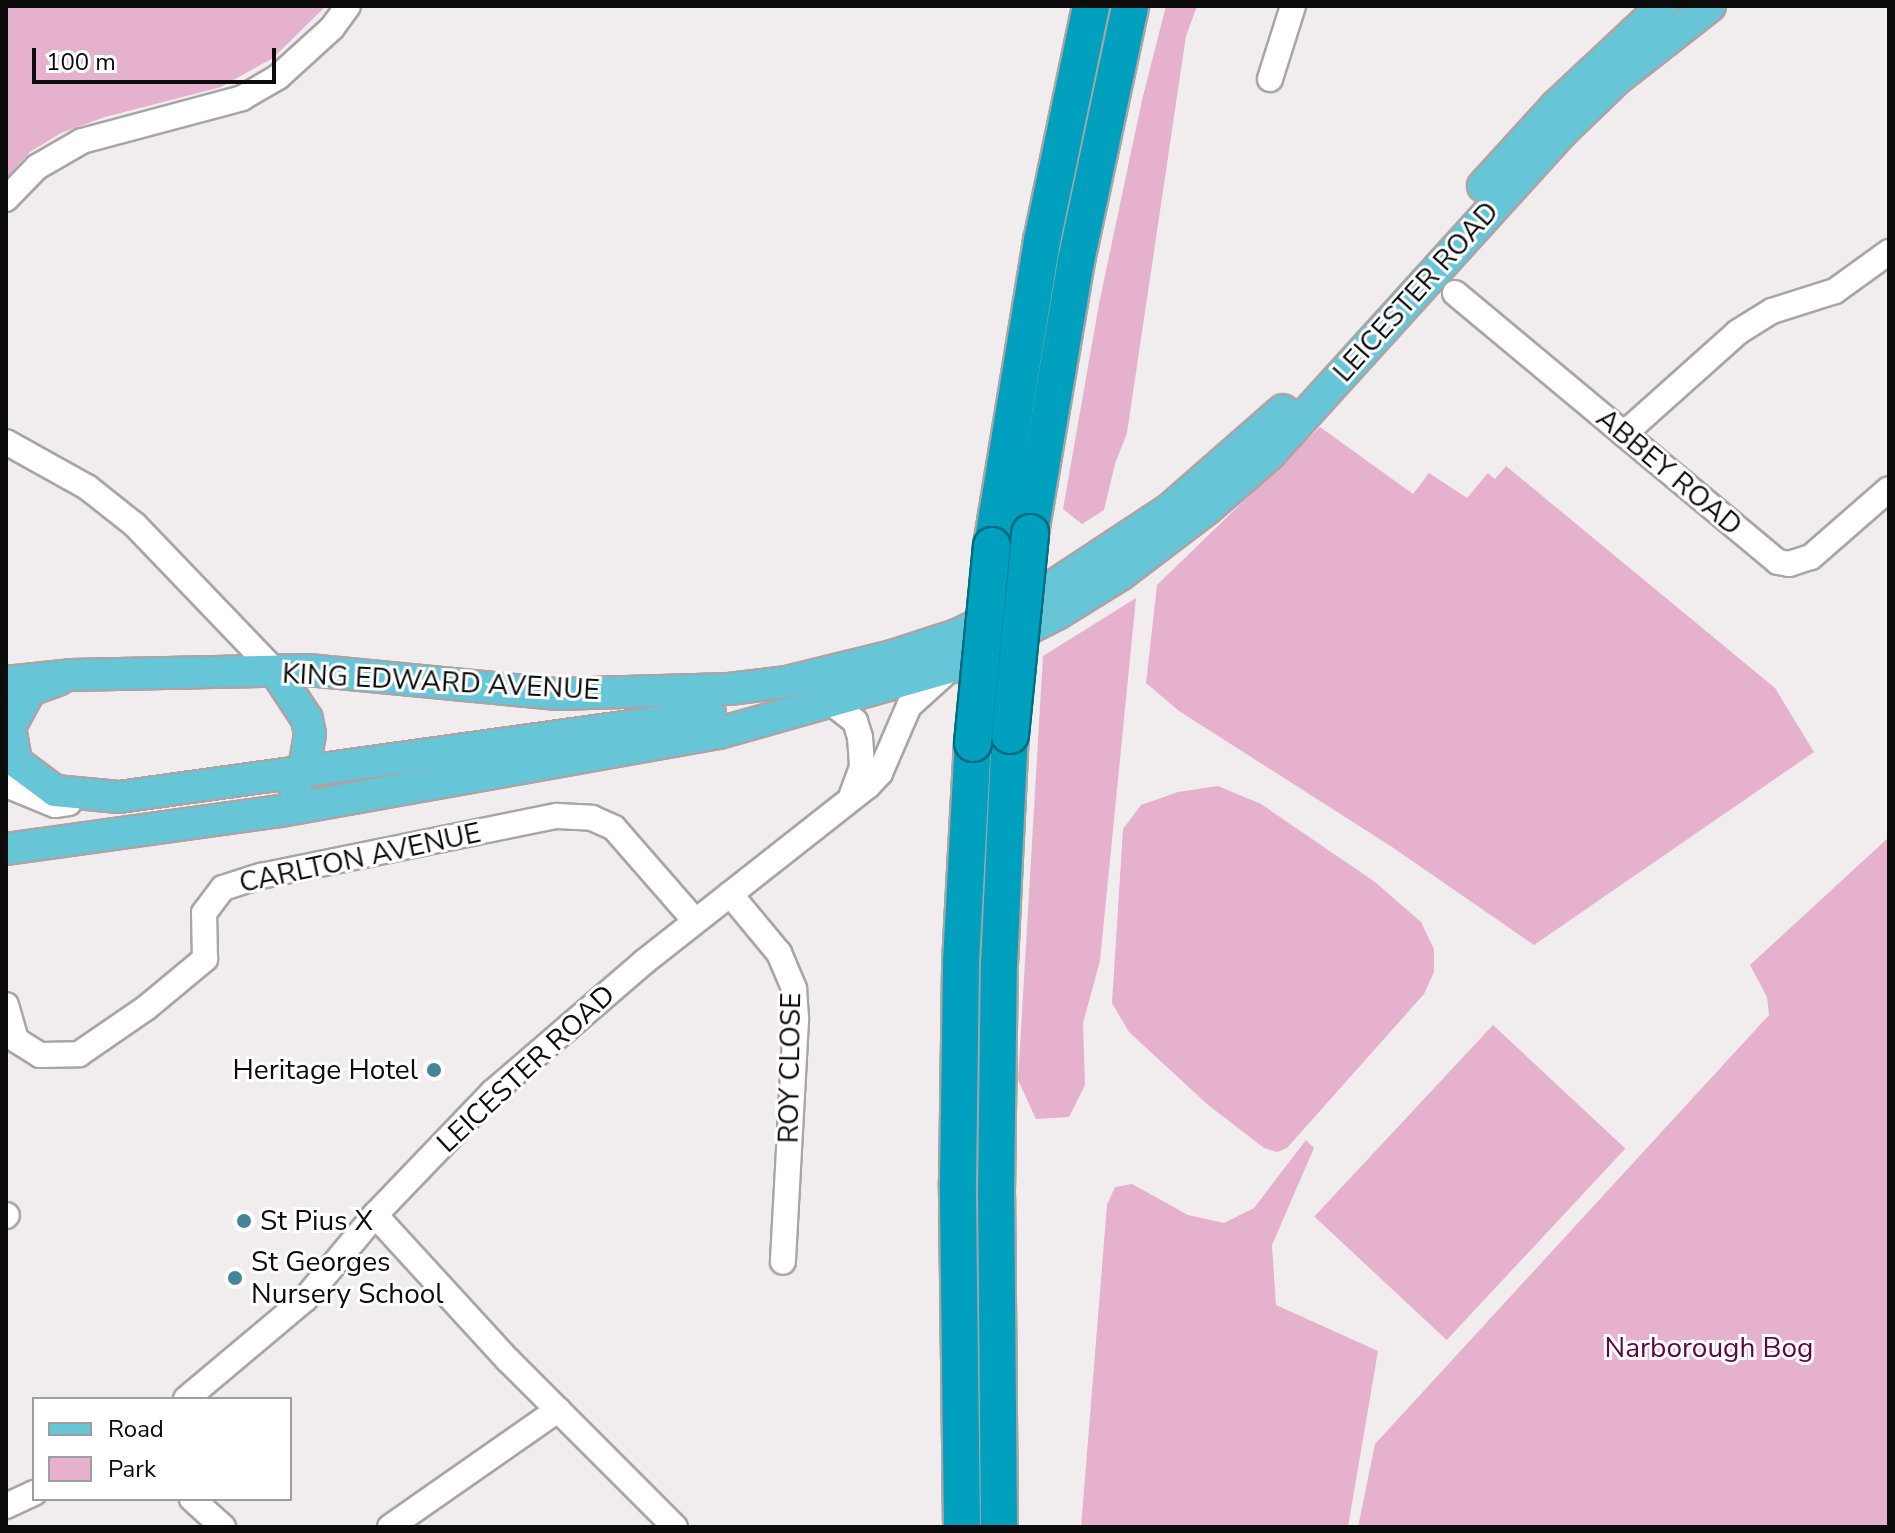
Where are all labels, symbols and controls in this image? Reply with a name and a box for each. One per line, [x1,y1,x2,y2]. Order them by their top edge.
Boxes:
scale bar [36,32,280,82]
text: 100 m [46,46,116,78]
street label: LEICESTER ROAD [1326,195,1506,389]
street label: ABBEY ROAD [1590,402,1748,542]
street label: KING EDWARD AVENUE [281,657,601,707]
street label: CARLTON AVENUE [236,816,484,900]
street label: LEICESTER ROAD [430,978,622,1160]
street label: ROY CLOSE [772,992,808,1144]
place label: Heritage Hotel [233,1053,418,1087]
marker: Heritage Hotel [425,1061,443,1079]
place label: St Pius X [260,1204,373,1238]
marker: St Pius X [235,1212,253,1230]
place label: St Georges Nursery School [251,1245,444,1311]
marker: St Georges Nursery School [226,1269,244,1287]
park label: Narborough Bog [1604,1331,1814,1365]
legend [32,1397,292,1501]
text: Road [108,1413,164,1445]
text: Park [108,1453,156,1485]

